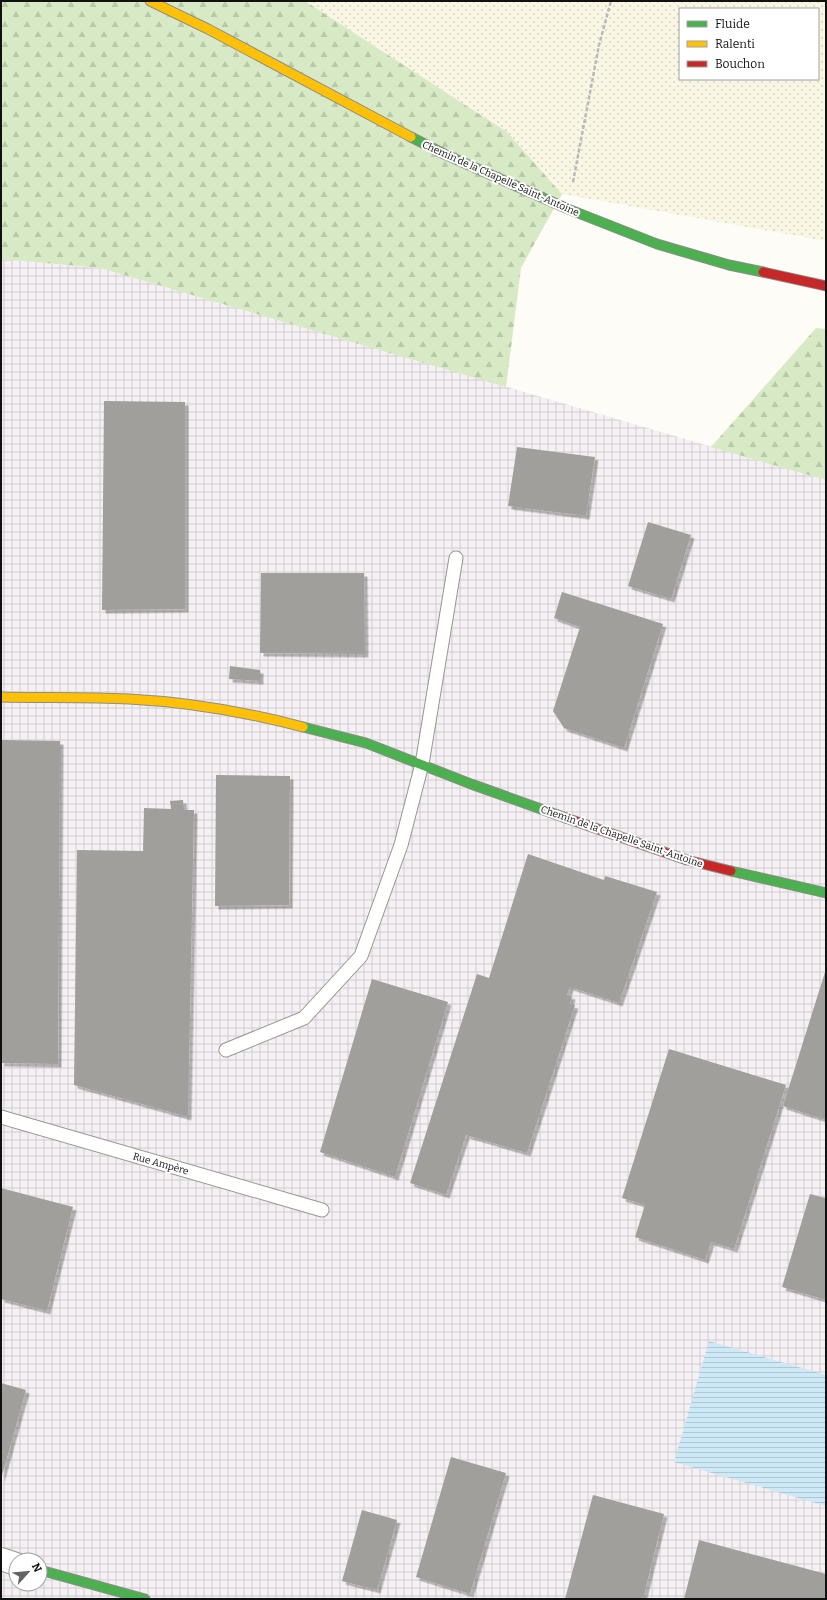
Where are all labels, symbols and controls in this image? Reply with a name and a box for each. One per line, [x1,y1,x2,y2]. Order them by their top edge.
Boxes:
legend [679,8,819,80]
text: Fluide [715,17,750,31]
text: Ralenti [715,37,755,51]
text: Bouchon [715,57,765,71]
street label: Chemin de la Chapelle Saint-Antoine [420,139,581,219]
street label: Chemin de la Chapelle Saint-Antoine [539,804,704,870]
street label: Rue Ampère [131,1150,190,1178]
north arrow [8,1552,48,1592]
text: N [29,1561,44,1575]

